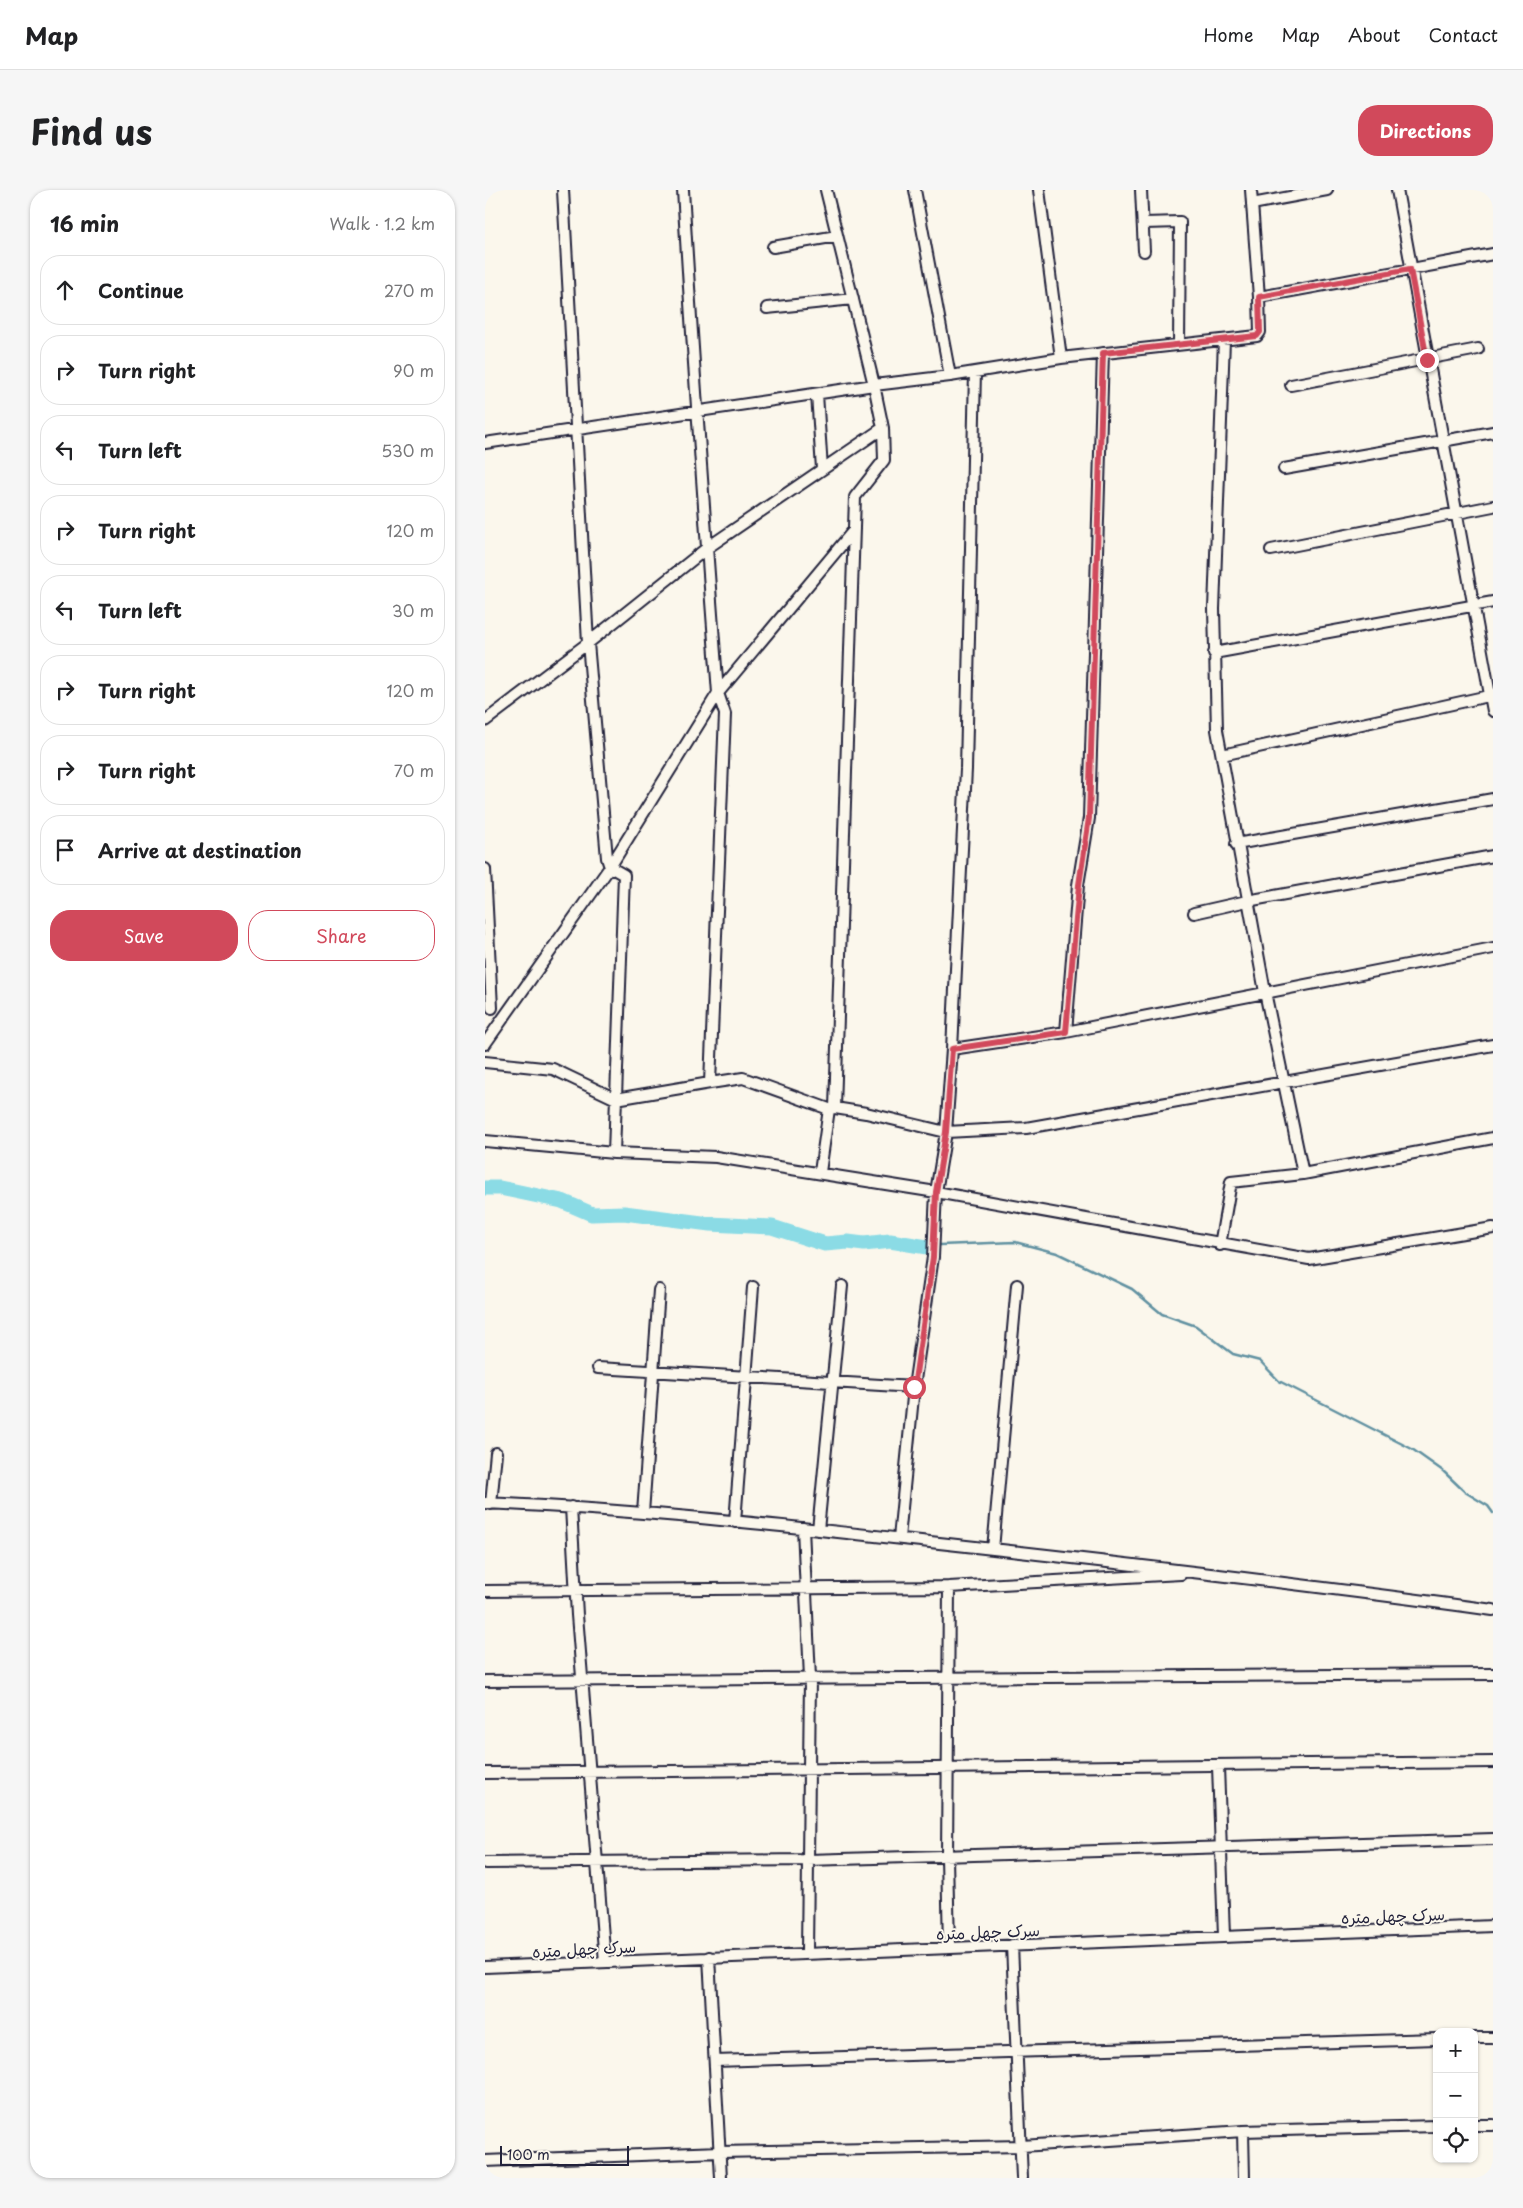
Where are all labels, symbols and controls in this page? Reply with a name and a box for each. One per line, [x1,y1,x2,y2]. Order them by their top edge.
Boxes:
text: Map [25,17,78,53]
text: Home [1203,21,1253,48]
text: Map [1281,21,1320,48]
text: About [1348,21,1400,48]
text: Contact [1428,21,1498,48]
text: Find us [30,104,152,157]
button: Directions [1358,105,1493,156]
text: 16 min [50,207,119,239]
text: Walk · 1.2 km [330,211,435,235]
icon: ahead [51,276,79,304]
text: Continue [98,276,184,304]
text: 270 m [384,278,434,302]
route end [1416,349,1439,372]
icon: right [51,356,79,384]
text: Turn right [98,356,196,384]
text: 90 m [393,358,434,382]
icon: left [51,436,79,464]
text: Turn left [98,436,182,464]
text: 530 m [381,438,434,462]
icon: right [51,516,79,544]
text: Turn right [98,516,196,544]
text: 120 m [387,518,434,542]
icon: left [51,596,79,624]
text: Turn left [98,596,182,624]
text: 30 m [392,598,434,622]
icon: right [51,676,79,704]
text: Turn right [98,676,196,704]
text: 120 m [387,678,434,702]
icon: right [51,756,79,784]
text: Turn right [98,756,196,784]
text: 70 m [394,758,434,782]
icon: arrive [51,836,79,864]
text: Arrive at destination [98,836,302,864]
button: Save [50,910,238,961]
button: Share [248,910,435,961]
route start [903,1376,926,1399]
street label: سرک چهل متره [1341,1901,1445,1929]
street label: سرک چهل متره [936,1917,1040,1945]
street label: سرک چهل متره [531,1933,637,1963]
map controls [1433,2028,1478,2163]
button: + [1433,2028,1478,2073]
button: − [1433,2073,1478,2118]
button: locate [1433,2118,1478,2163]
scale bar [500,2143,629,2166]
text: 100 m [507,2144,550,2165]

